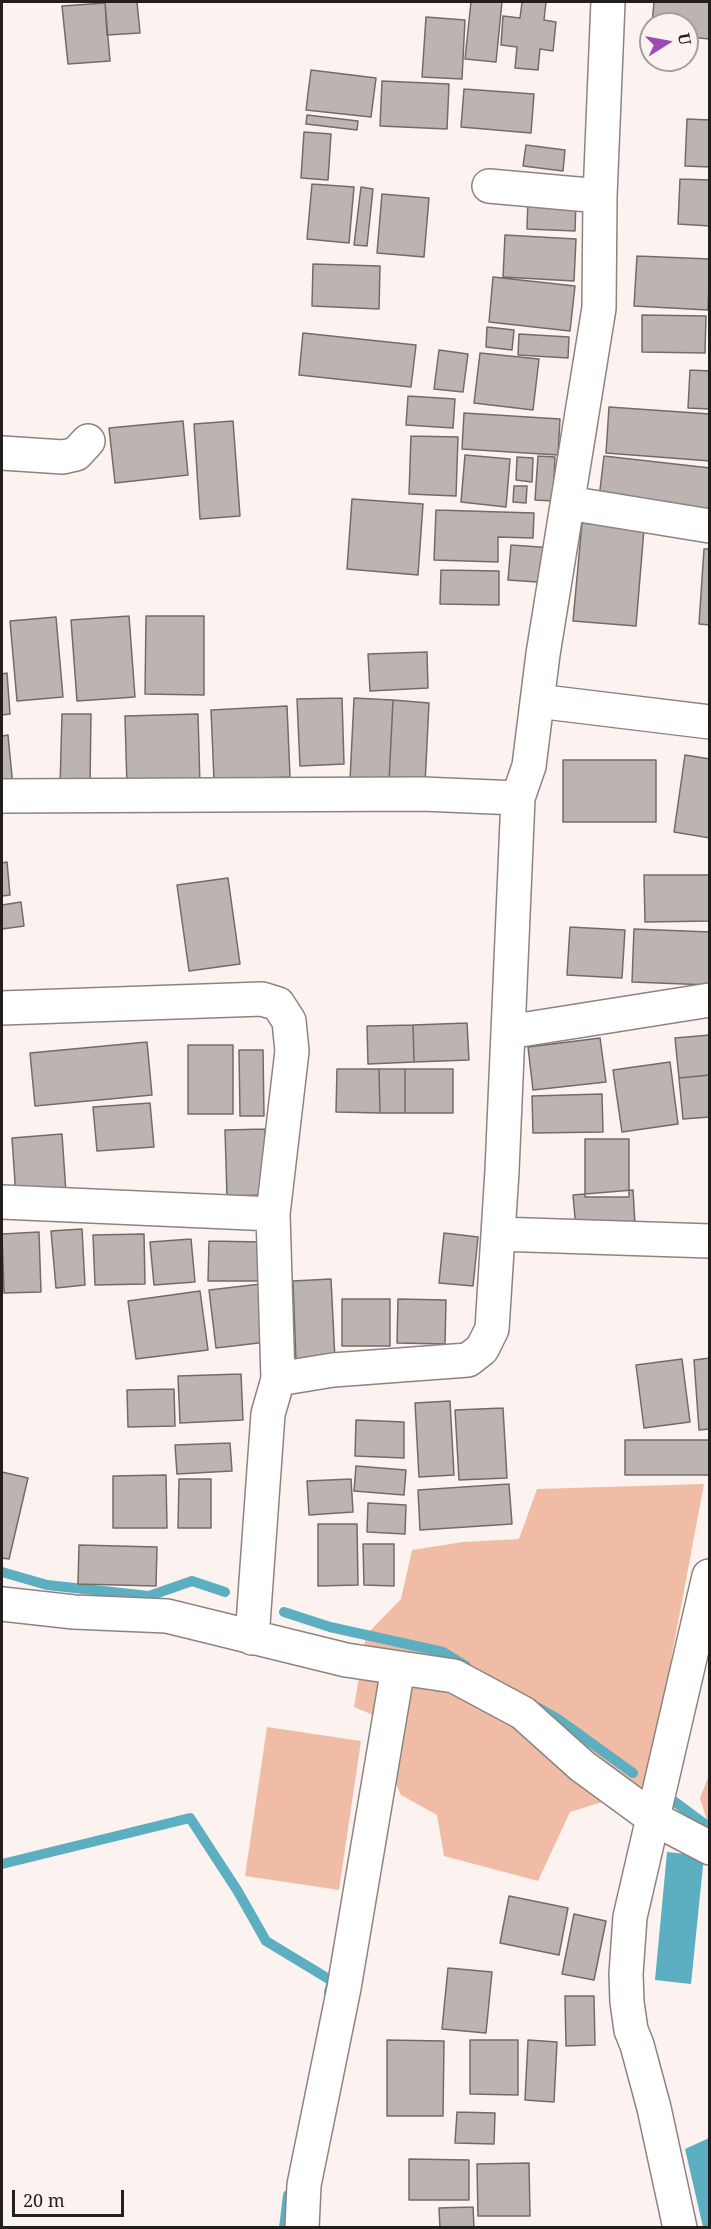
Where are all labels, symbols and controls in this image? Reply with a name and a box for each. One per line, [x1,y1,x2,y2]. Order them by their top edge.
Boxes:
north arrow [639,12,699,72]
text: U [673,31,697,47]
scale bar [15,2178,128,2216]
text: 20 m [23,2188,65,2212]

